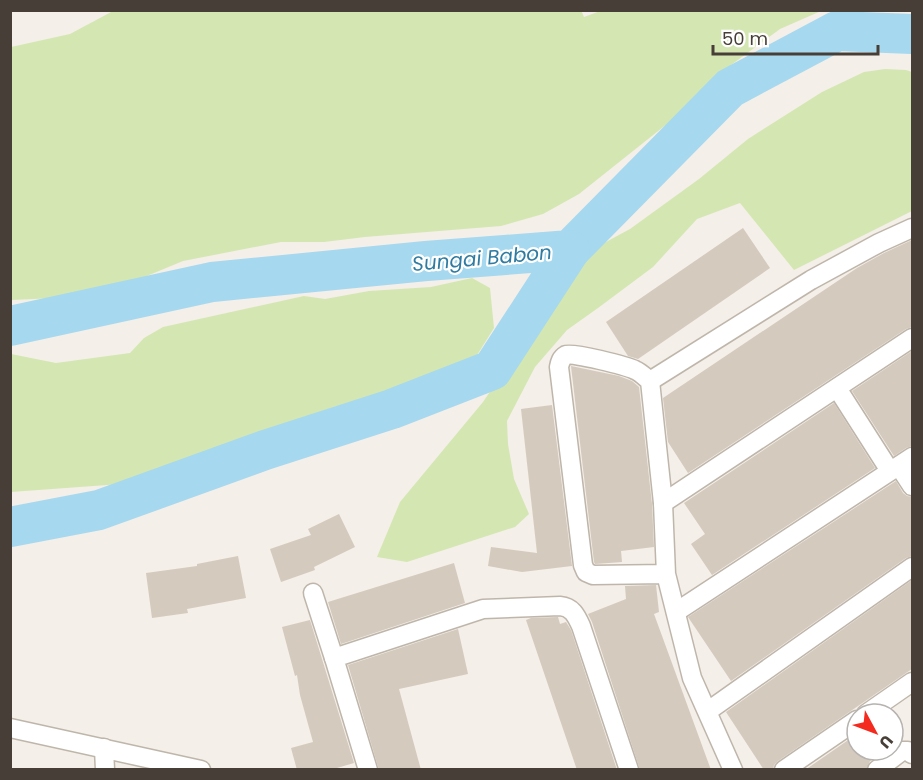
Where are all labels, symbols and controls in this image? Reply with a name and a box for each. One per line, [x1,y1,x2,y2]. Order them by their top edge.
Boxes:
scale bar [713,18,878,56]
text: 50 m [722,26,768,51]
water label: Sungai Babon [411,238,553,278]
north arrow [845,702,905,762]
text: U [874,730,898,753]

